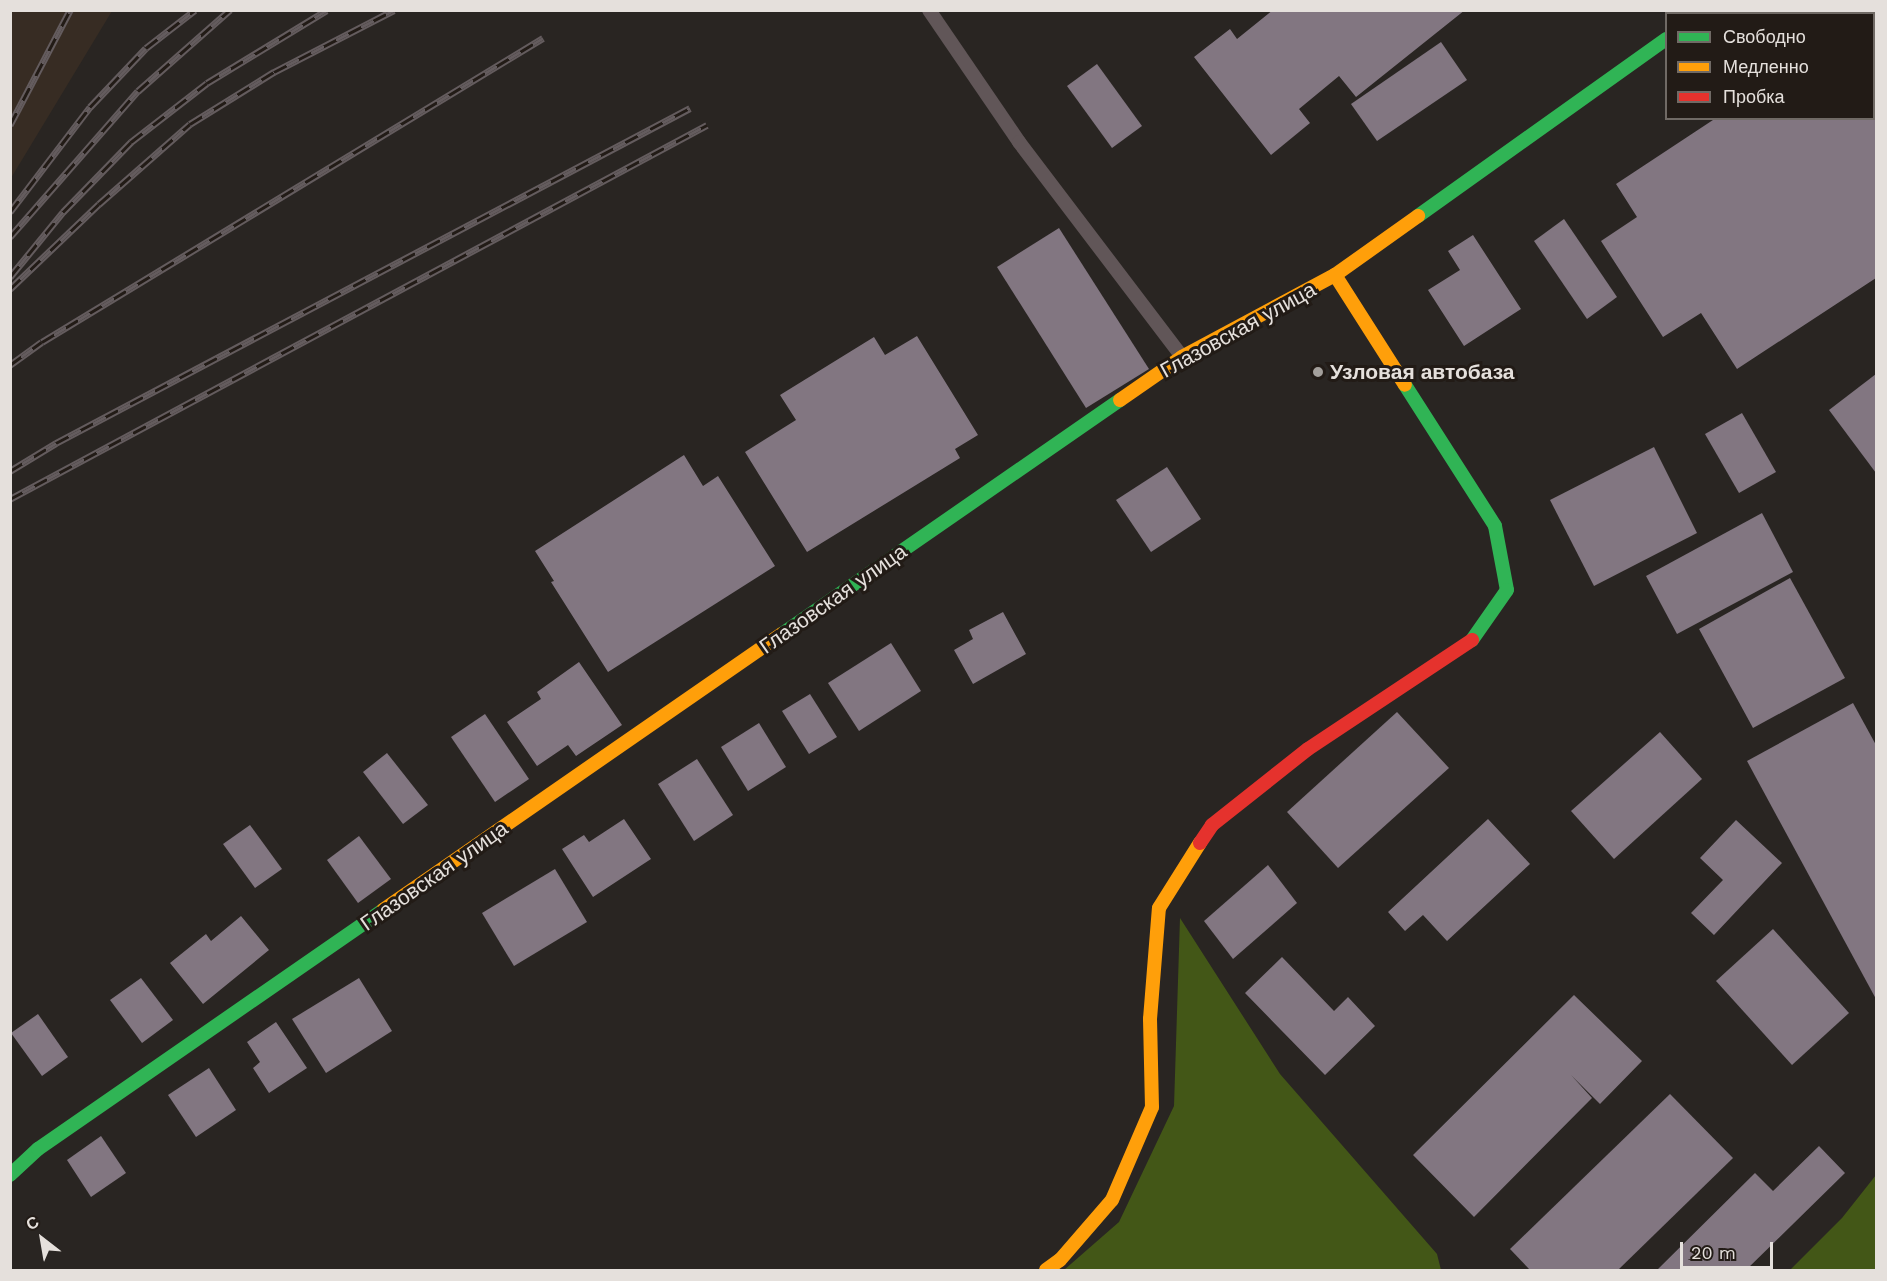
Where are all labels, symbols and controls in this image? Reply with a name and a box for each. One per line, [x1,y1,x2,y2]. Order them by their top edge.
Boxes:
legend [1665,12,1875,120]
text: Свободно [1723,26,1806,47]
text: Медленно [1723,56,1809,77]
text: Пробка [1723,86,1785,107]
street label: Глазовская улица [1156,277,1320,383]
place label: Узловая автобаза [1330,359,1515,385]
marker: Узловая автобаза [1311,365,1325,379]
street label: Глазовская улица [755,539,911,659]
street label: Глазовская улица [356,816,512,936]
north arrow [12,1209,72,1269]
text: С [23,1212,42,1234]
scale bar [1683,1230,1776,1268]
text: 20 m [1691,1242,1736,1263]

